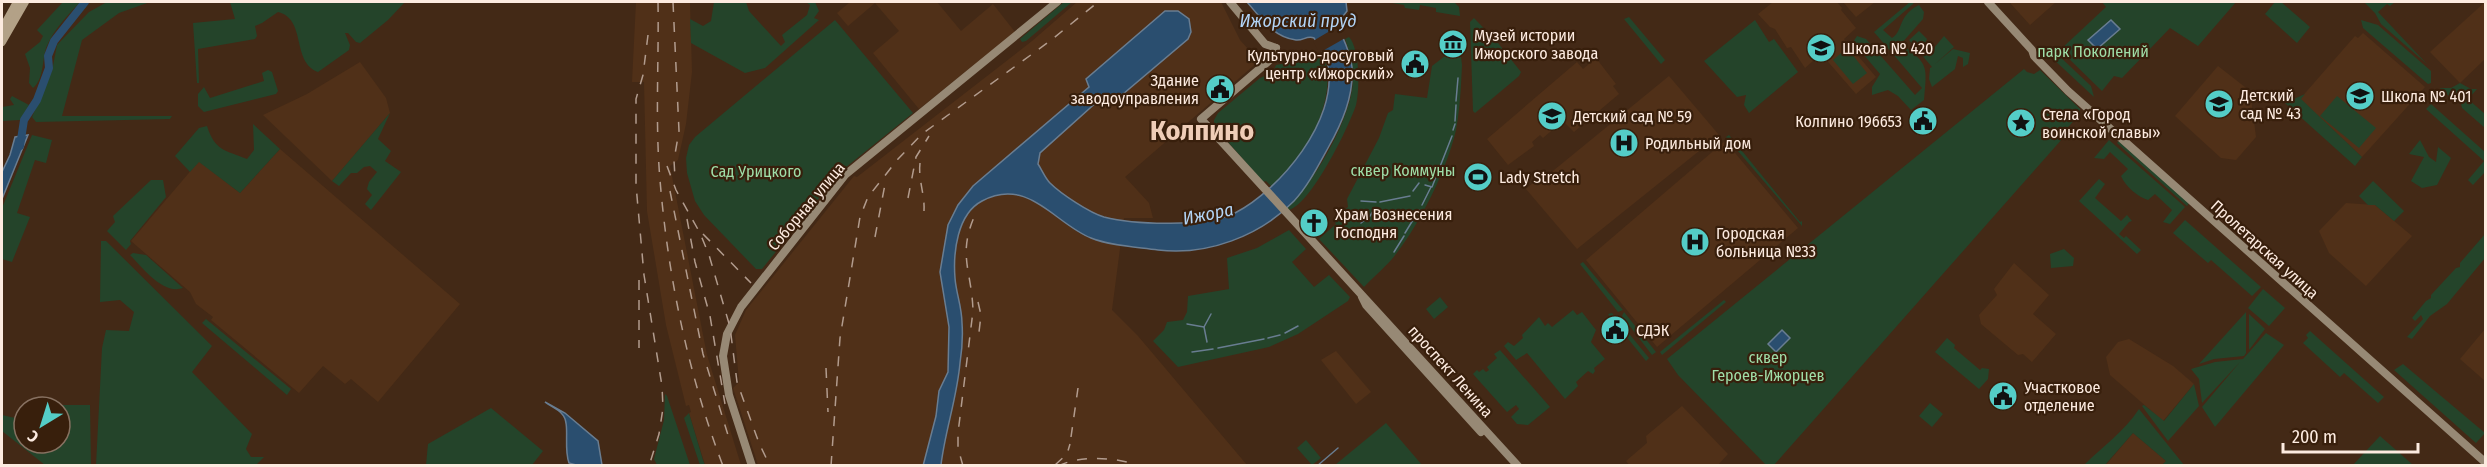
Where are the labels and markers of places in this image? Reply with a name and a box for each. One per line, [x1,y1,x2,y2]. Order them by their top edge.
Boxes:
place label: Музей истории Ижорского завода [1474,26,1598,63]
museum icon: Музей истории Ижорского завода [1437,28,1469,60]
school or university icon: Школа № 420 [1805,32,1837,64]
place label: Школа № 420 [1842,39,1933,58]
place label: Культурно-досуговый центр «Ижорский» [1247,46,1394,83]
public building icon: Культурно-досуговый центр «Ижорский» [1399,48,1431,80]
place label: Здание заводоуправления [1071,71,1199,108]
public building icon: Здание заводоуправления [1204,73,1236,105]
school or university icon: Школа № 401 [2344,80,2376,112]
place label: Детский сад № 43 [2239,86,2301,123]
place label: Школа № 401 [2381,87,2471,106]
school or university icon: Детский сад № 43 [2203,88,2235,120]
school or university icon: Детский сад № 59 [1536,100,1568,132]
public building icon: Колпино 196653 [1907,105,1939,137]
place label: Стела «Город воинской славы» [2042,105,2161,142]
place label: Детский сад № 59 [1572,107,1692,126]
place icon: Стела «Город воинской славы» [2005,107,2037,139]
place label: Колпино 196653 [1795,112,1902,131]
hospital icon: Родильный дом [1608,127,1640,159]
place label: Родильный дом [1645,134,1751,153]
sports icon: Lady Stretch [1462,161,1494,193]
place label: Lady Stretch [1499,168,1580,187]
place label: Храм Вознесения Господня [1335,205,1452,242]
church icon: Храм Вознесения Господня [1298,207,1330,239]
place label: Городская больница №33 [1716,224,1816,261]
hospital icon: Городская больница №33 [1679,226,1711,258]
public building icon: СДЭК [1599,314,1631,346]
place label: СДЭК [1636,321,1670,340]
place label: Участковое отделение [2023,378,2101,415]
public building icon: Участковое отделение [1987,380,2019,412]

